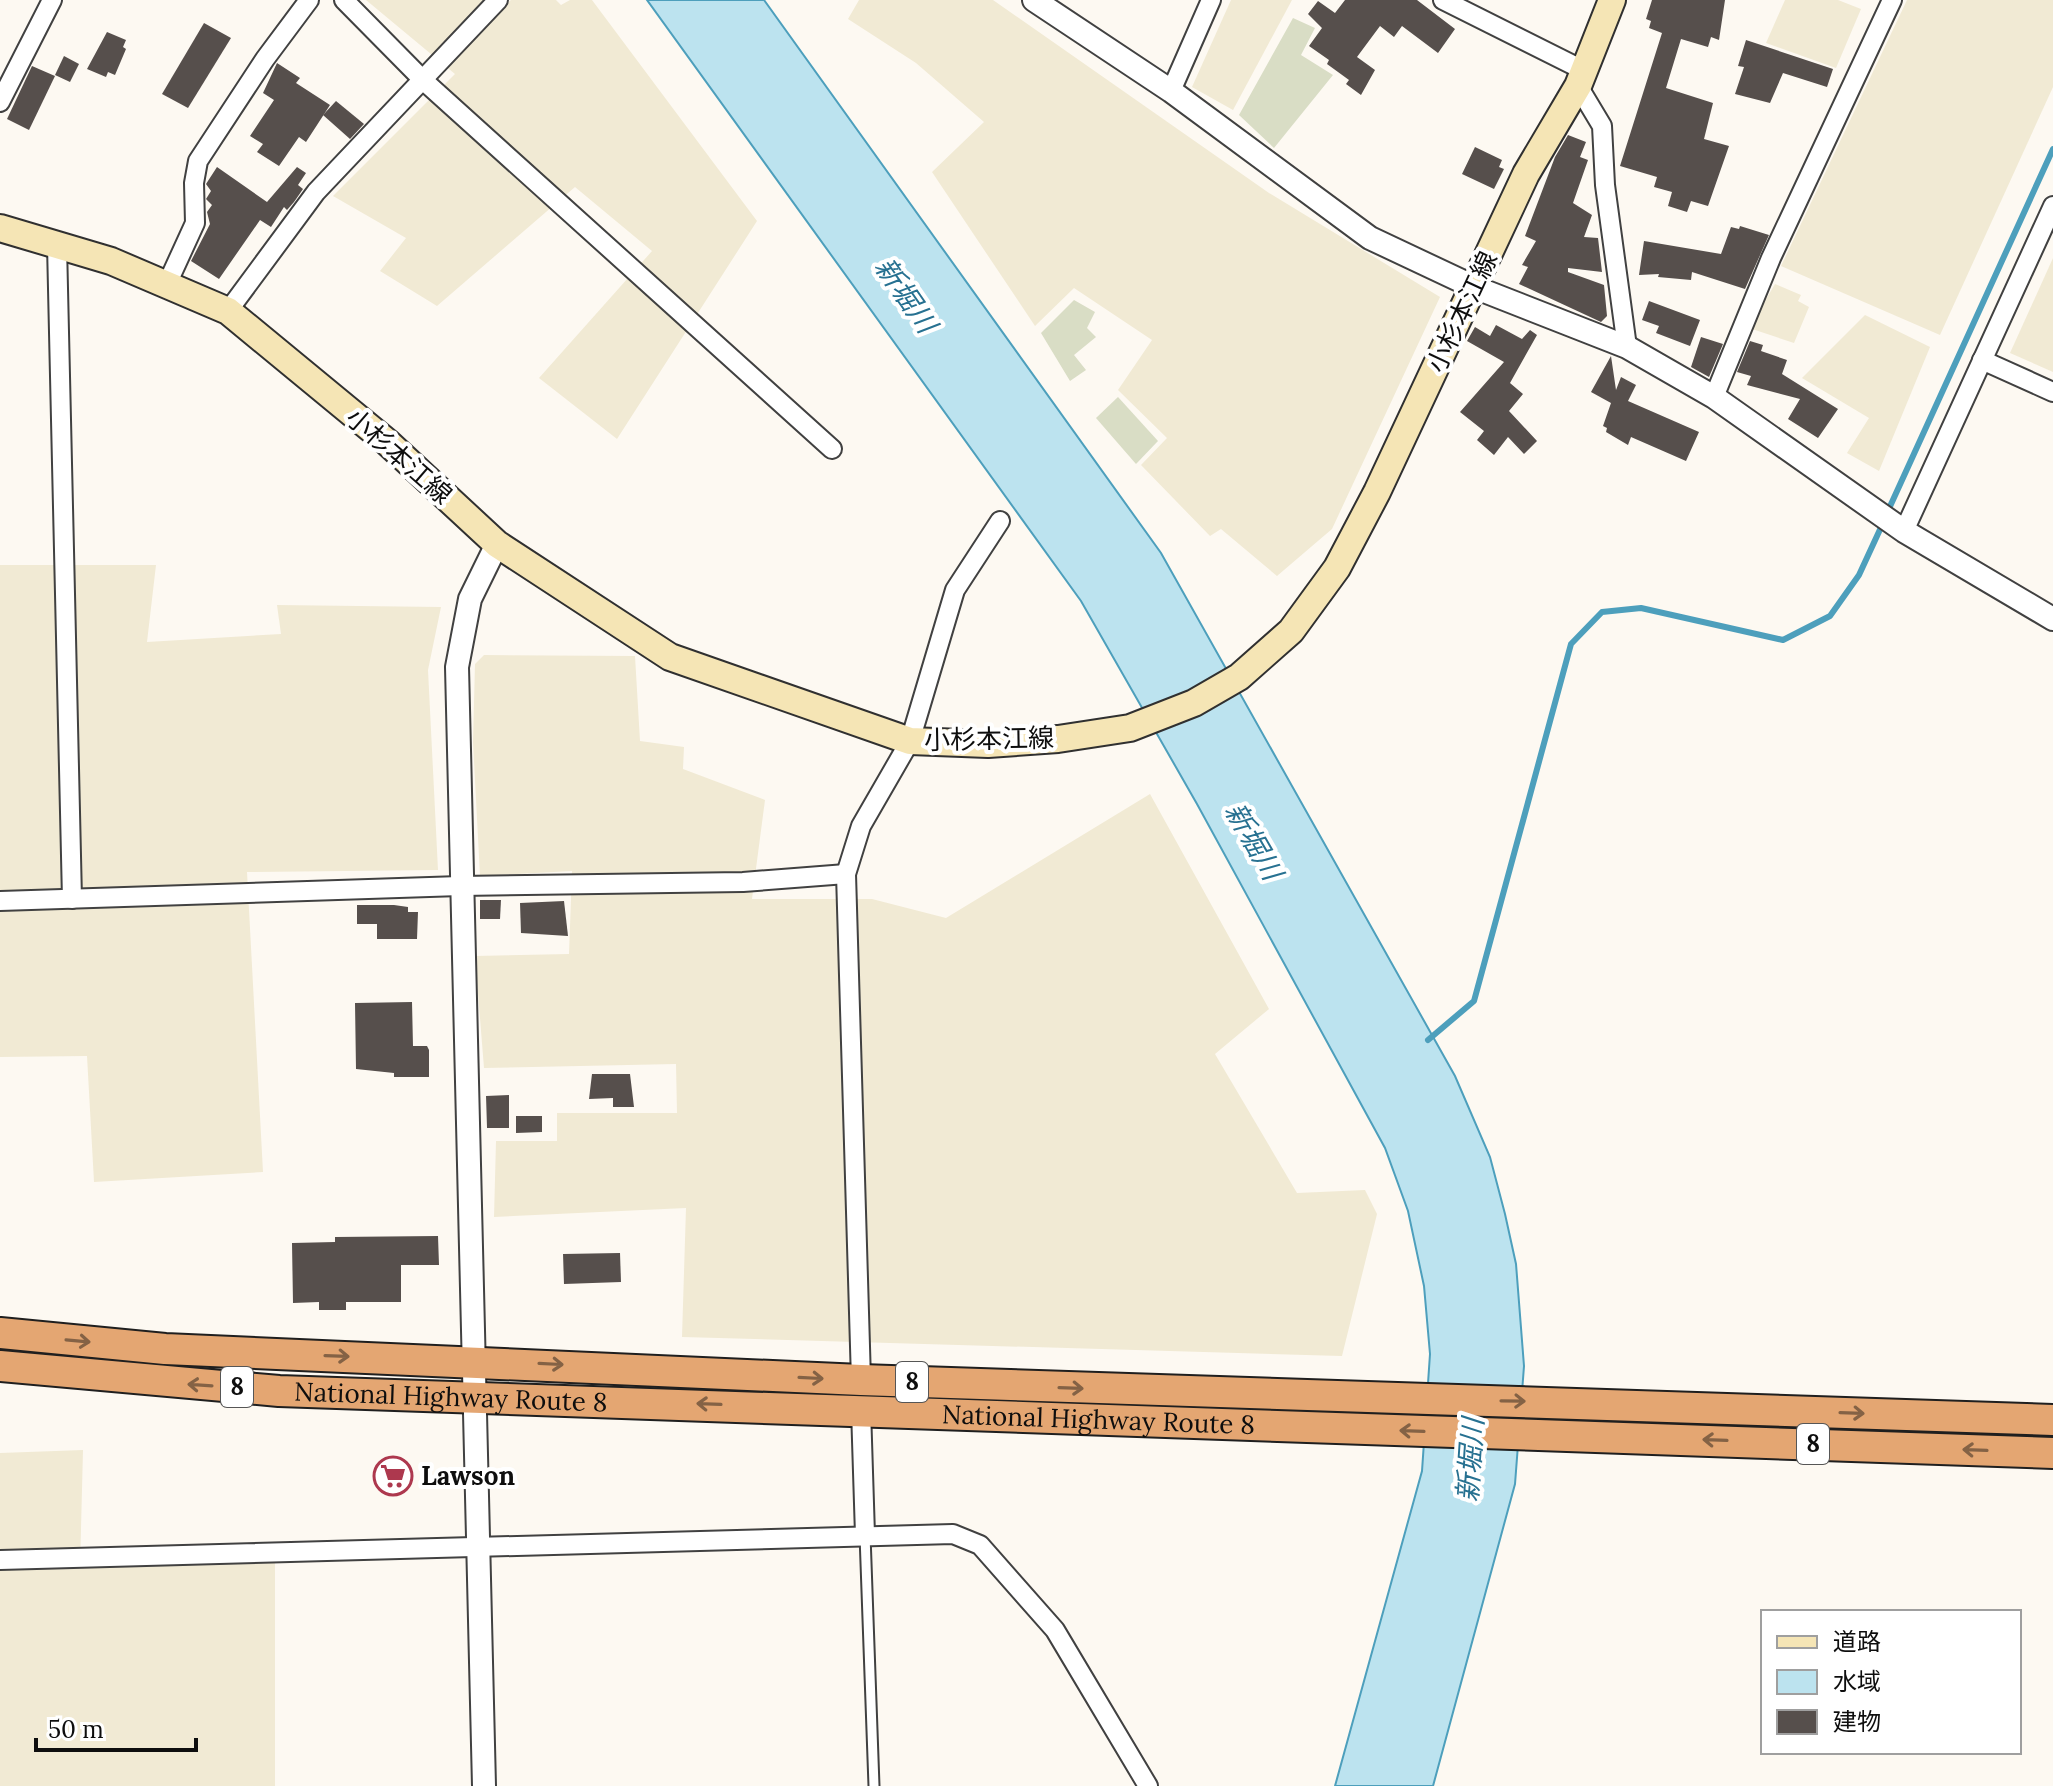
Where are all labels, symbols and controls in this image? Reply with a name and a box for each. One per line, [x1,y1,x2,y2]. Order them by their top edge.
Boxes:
street label: 小杉本江線 [1419,246,1504,378]
water label: 新堀川 [867,250,947,342]
street label: 小杉本江線 [339,401,459,511]
street label: 小杉本江線 [924,721,1054,756]
water label: 新堀川 [1217,796,1292,889]
one-way arrow [64,1333,91,1348]
one-way arrow [323,1349,350,1364]
one-way arrow [537,1357,564,1372]
road number: 8 [896,1362,928,1402]
road number: 8 [221,1367,253,1407]
one-way arrow [797,1371,824,1386]
street label: National Highway Route 8 [294,1375,608,1418]
one-way arrow [187,1377,214,1392]
one-way arrow [1057,1380,1084,1395]
one-way arrow [1499,1394,1526,1409]
one-way arrow [696,1396,723,1411]
street label: National Highway Route 8 [941,1397,1256,1441]
one-way arrow [1838,1405,1865,1420]
water label: 新堀川 [1449,1414,1491,1503]
one-way arrow [1399,1423,1426,1438]
road number: 8 [1797,1424,1829,1464]
one-way arrow [1702,1433,1729,1448]
one-way arrow [1962,1443,1989,1458]
supermarket icon: Lawson [372,1455,414,1497]
place label: Lawson [421,1459,515,1492]
legend [1761,1610,2021,1754]
text: 道路 [1833,1626,1881,1657]
text: 水域 [1833,1666,1881,1697]
scale bar [36,1702,196,1752]
text: 建物 [1833,1706,1881,1737]
text: 50 m [48,1714,104,1745]

